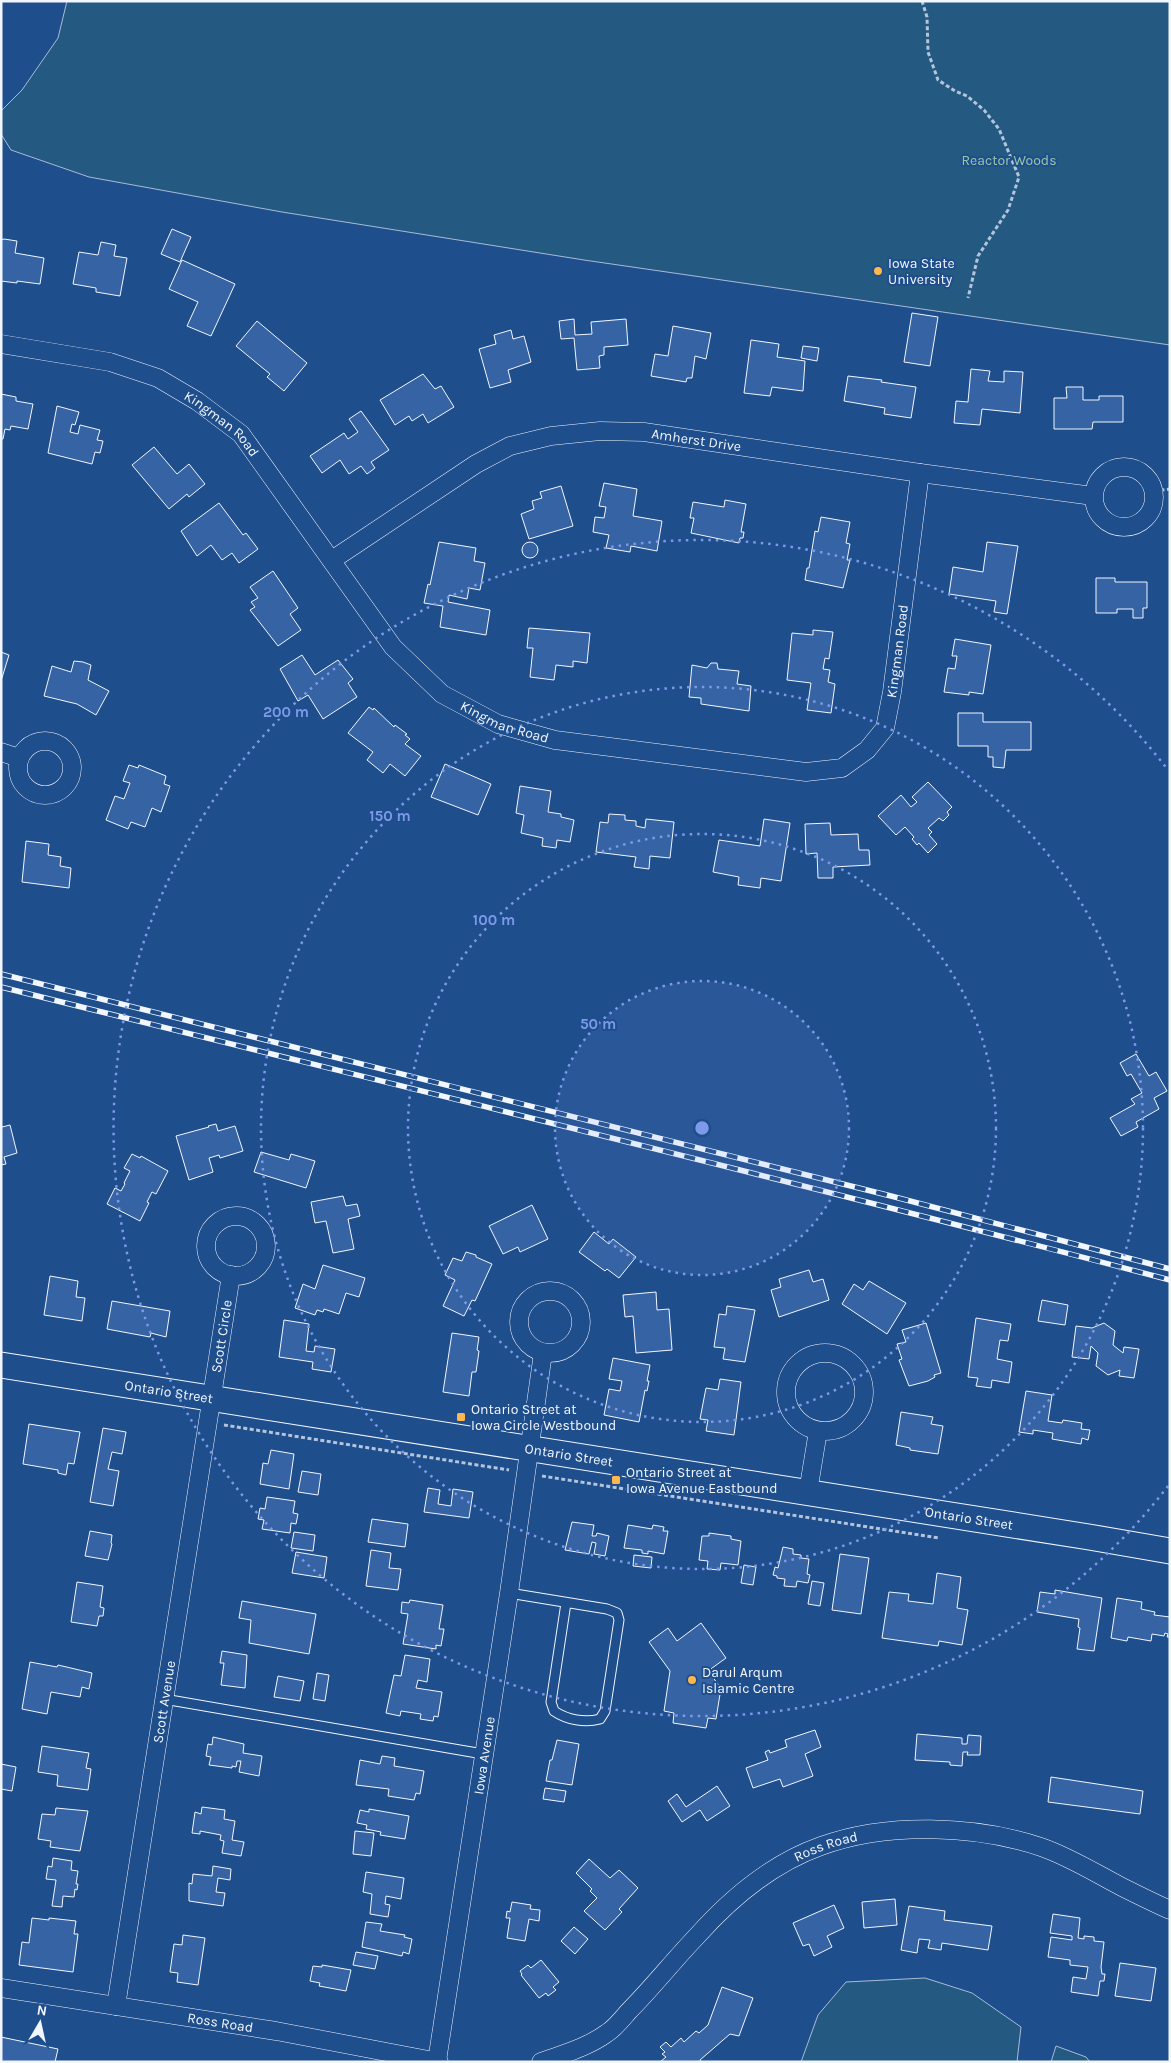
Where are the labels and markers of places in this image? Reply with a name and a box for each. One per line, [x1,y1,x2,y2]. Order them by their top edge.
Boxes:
place label: Iowa State University [888,255,955,288]
marker: Iowa State University [872,265,884,277]
centre of rings [693,1119,711,1137]
place label: Ontario Street at Iowa Circle Westbound [471,1401,616,1434]
marker: Ontario Street at Iowa Circle Westbound [455,1411,467,1423]
place label: Ontario Street at Iowa Avenue Eastbound [626,1464,778,1497]
marker: Ontario Street at Iowa Avenue Eastbound [610,1474,622,1486]
place label: Darul Arqum Islamic Centre [702,1664,794,1697]
marker: Darul Arqum Islamic Centre [686,1674,698,1686]

